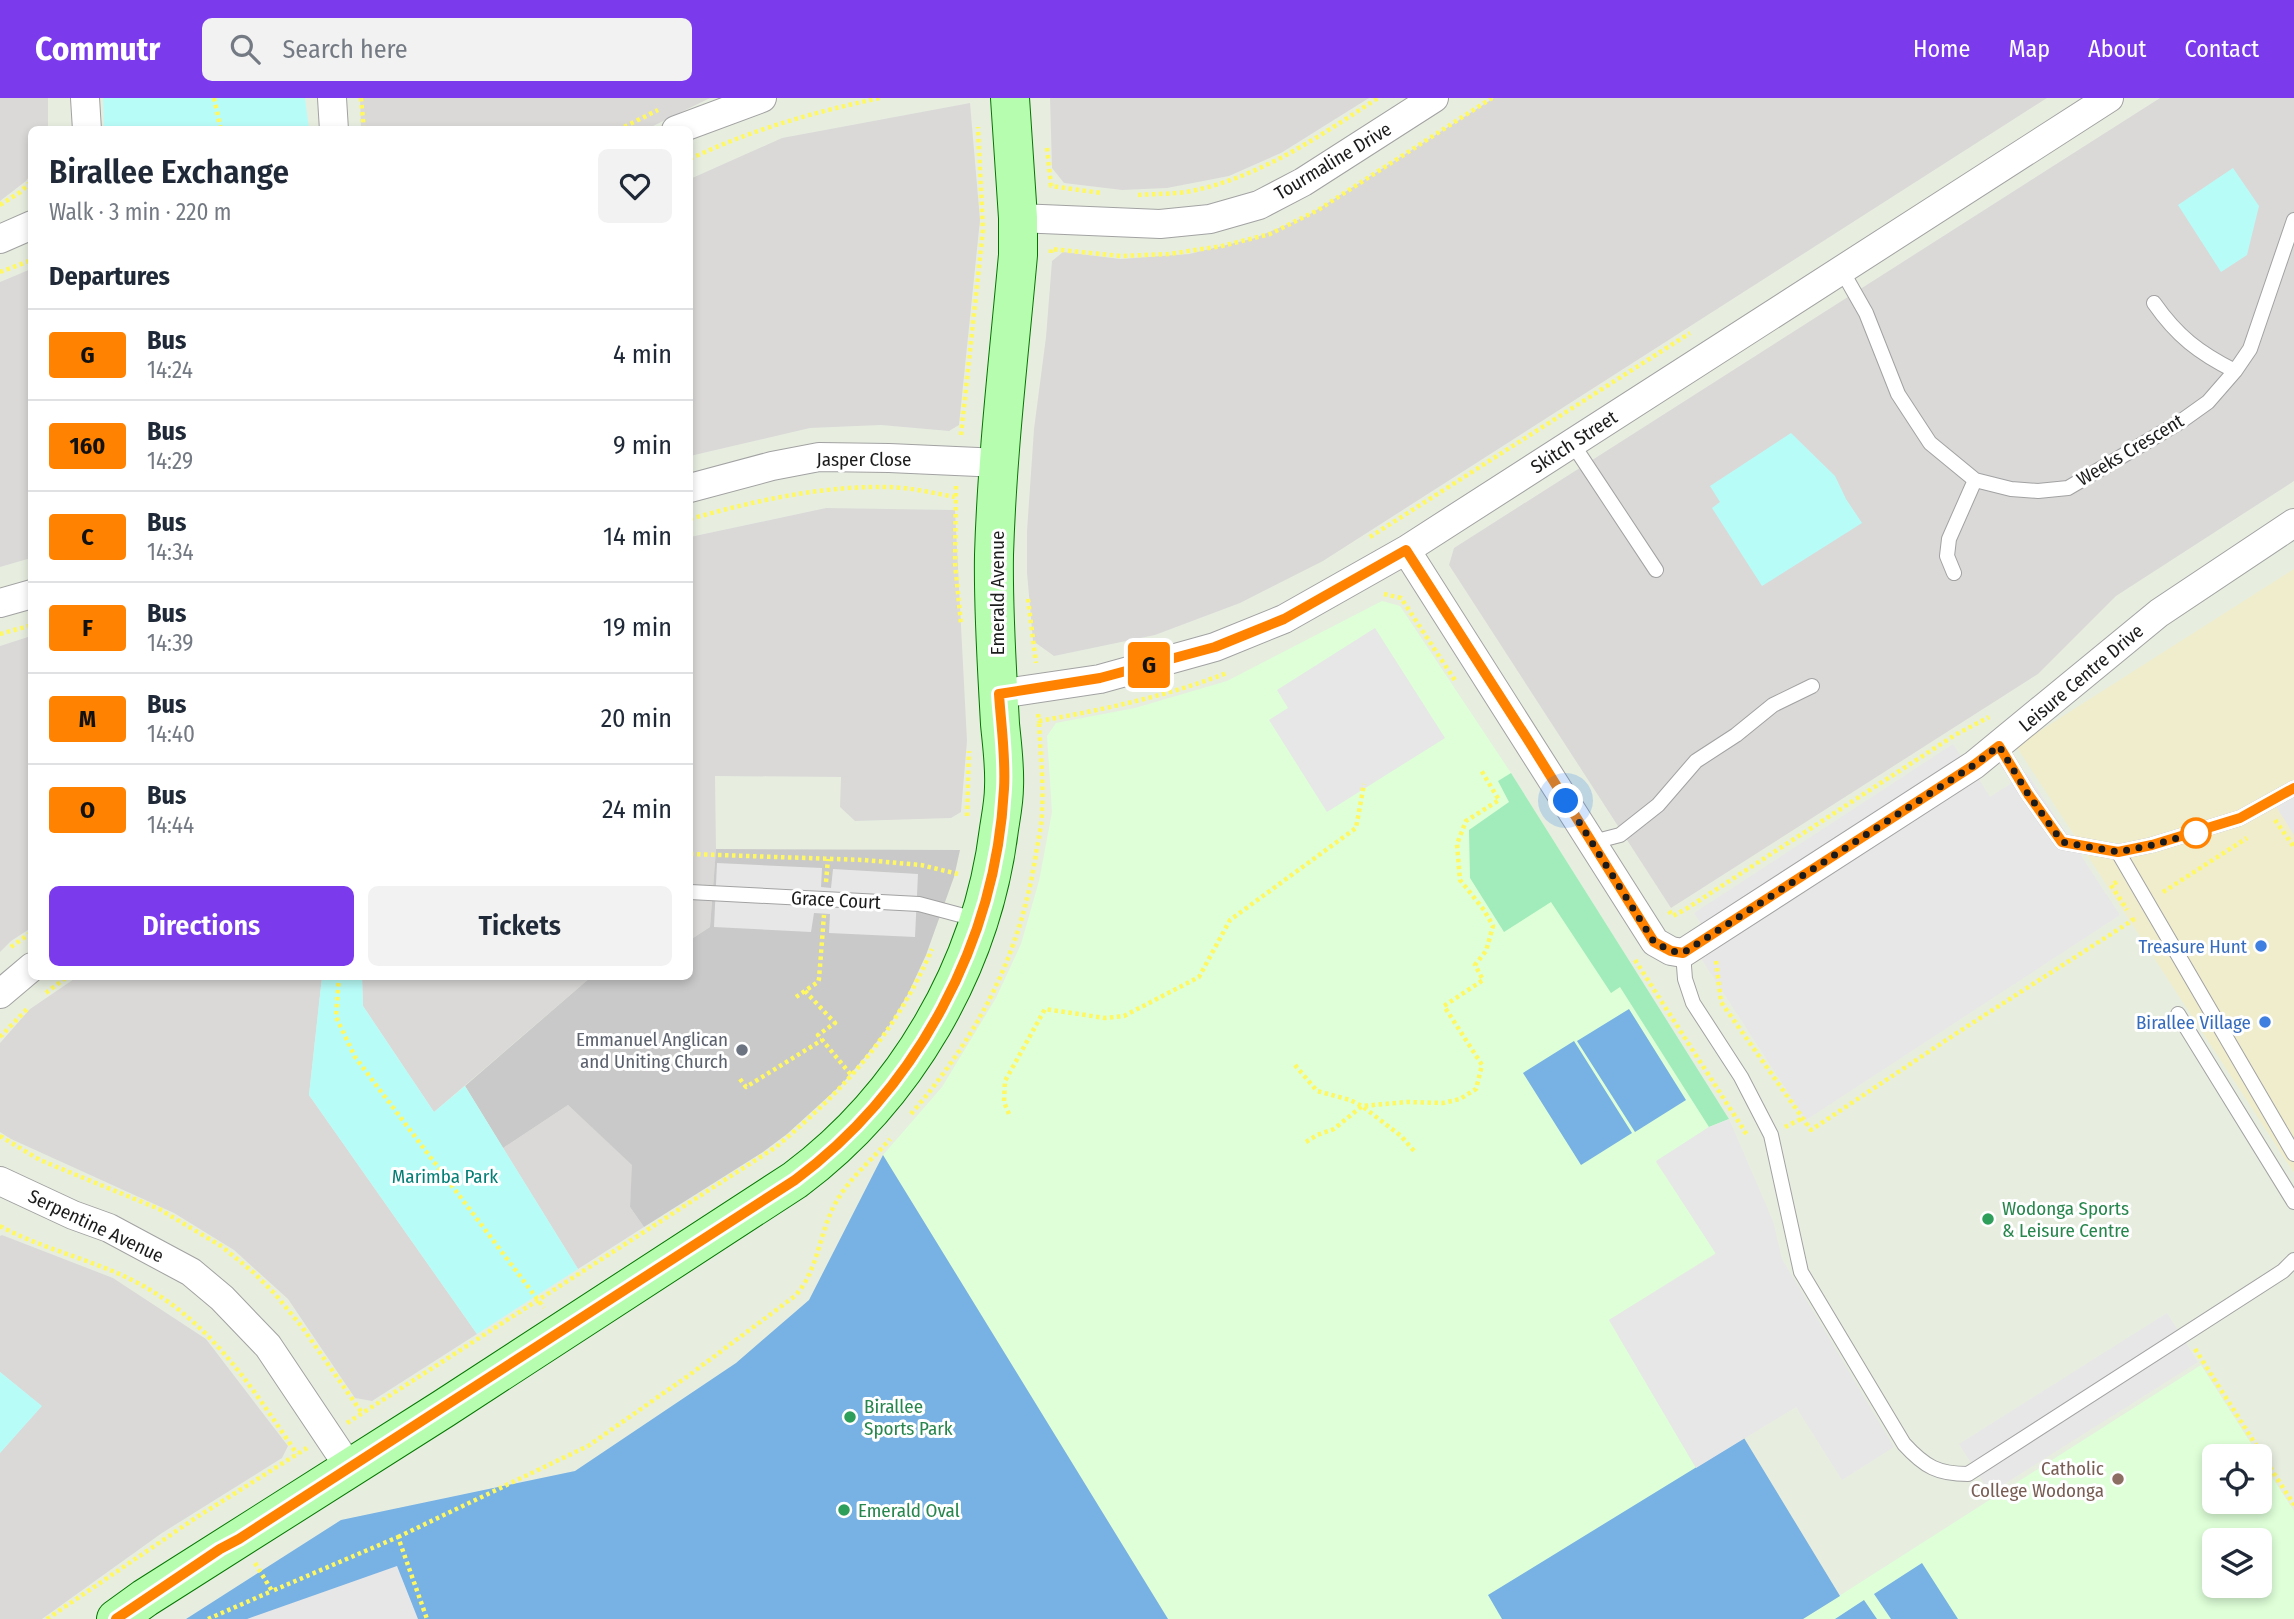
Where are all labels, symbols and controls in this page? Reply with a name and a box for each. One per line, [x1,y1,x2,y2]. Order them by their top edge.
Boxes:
search box [202,18,692,81]
text: Commutr [35,29,160,69]
icon: search [226,30,264,68]
text: Search here [282,34,408,65]
text: Home [1913,35,1970,63]
text: Map [2008,35,2050,63]
text: About [2088,35,2146,63]
text: Contact [2184,35,2259,63]
street label: Tourmaline Drive [1271,117,1395,205]
button: heart [598,149,672,223]
text: Birallee Exchange [49,152,289,192]
text: Walk · 3 min · 220 m [49,198,231,226]
text: Departures [49,261,170,292]
text: Bus [147,325,186,356]
text: 4 min [613,339,672,370]
text: G [80,341,95,369]
text: 14:24 [147,356,193,384]
street label: Skitch Street [1527,405,1622,478]
street label: Weeks Crescent [2072,409,2188,491]
text: Bus [147,416,186,447]
text: 9 min [613,430,672,461]
text: 160 [70,432,105,460]
text: 14:29 [147,447,193,475]
street label: Jasper Close [817,448,911,471]
text: Bus [147,507,186,538]
text: 14 min [603,521,672,552]
text: C [81,523,94,551]
street label: Emerald Avenue [986,531,1009,655]
text: 14:34 [147,538,194,566]
text: Bus [147,598,186,629]
text: 19 min [603,612,672,643]
text: F [82,614,93,642]
street label: Leisure Centre Drive [2014,619,2148,737]
text: 14:39 [147,629,193,657]
line badge: G [1126,642,1172,688]
text: G [1142,651,1156,679]
text: Bus [147,689,186,720]
text: 20 min [601,703,672,734]
text: M [79,705,96,733]
text: 14:40 [147,720,195,748]
text: Bus [147,780,186,811]
your location [1548,783,1583,818]
text: 24 min [602,794,672,825]
text: O [80,796,95,824]
text: 14:44 [147,811,194,839]
unlabelled marker [2181,818,2211,848]
button: Directions [49,886,354,966]
button: Tickets [368,886,672,966]
street label: Grace Court [790,886,882,914]
place label: Treasure Hunt [2139,935,2248,958]
marker: Treasure Hunt [2253,938,2269,954]
place label: Birallee Village [2136,1011,2251,1034]
marker: Birallee Village [2257,1014,2273,1030]
place label: Emmanuel Anglican and Uniting Church [576,1028,728,1073]
marker: Emmanuel Anglican and Uniting Church [734,1042,750,1058]
park label: Marimba Park [392,1165,498,1188]
street label: Serpentine Avenue [25,1185,167,1267]
place label: Wodonga Sports & Leisure Centre [2002,1197,2130,1242]
marker: Wodonga Sports & Leisure Centre [1980,1211,1996,1227]
place label: Birallee Sports Park [864,1395,953,1440]
marker: Birallee Sports Park [842,1409,858,1425]
map controls [2202,1444,2272,1598]
button: locate [2202,1444,2272,1514]
place label: Catholic College Wodonga [1971,1457,2104,1502]
marker: Catholic College Wodonga [2110,1471,2126,1487]
place label: Emerald Oval [858,1499,960,1522]
marker: Emerald Oval [836,1502,852,1518]
button: layers [2202,1528,2272,1598]

